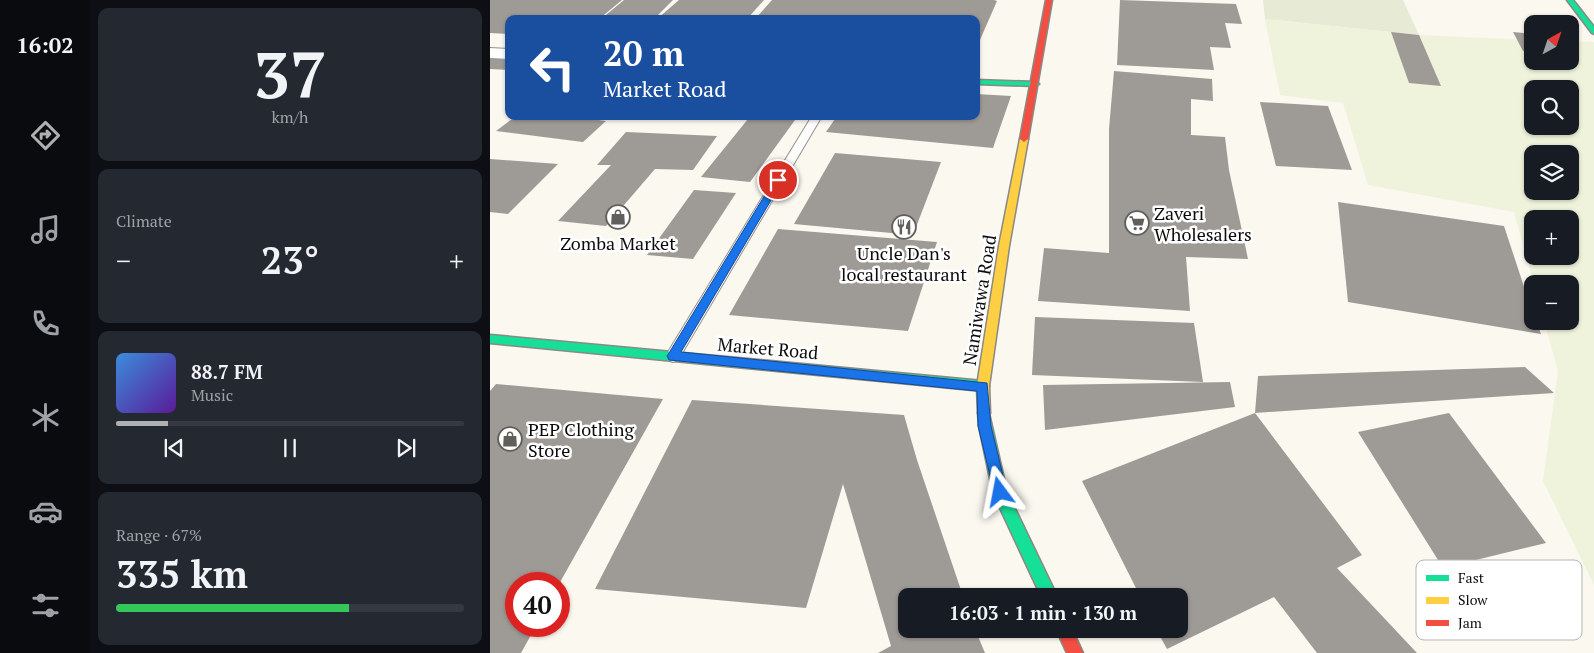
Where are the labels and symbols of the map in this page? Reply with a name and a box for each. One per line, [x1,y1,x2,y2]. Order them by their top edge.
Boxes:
north arrow [1524,15,1579,70]
pin [757,159,799,201]
place label: Zaveri Wholesalers [1154,201,1252,246]
shop icon: Zomba Market [605,204,631,230]
supermarket icon: Zaveri Wholesalers [1124,210,1150,236]
restaurant icon: Uncle Dan's local restaurant [891,214,917,240]
place label: Zomba Market [560,231,676,255]
street label: Namiwawa Road [957,233,1001,367]
place label: Uncle Dan's local restaurant [841,241,967,286]
street label: Market Road [717,332,819,364]
place label: PEP Clothing Store [528,417,634,462]
shop icon: PEP Clothing Store [497,426,523,452]
position arrow [973,465,1025,517]
legend [1416,560,1582,640]
text: Fast [1458,568,1485,587]
speed limit sign: 40 [505,572,570,637]
text: Slow [1458,590,1488,609]
text: Jam [1458,613,1482,632]

